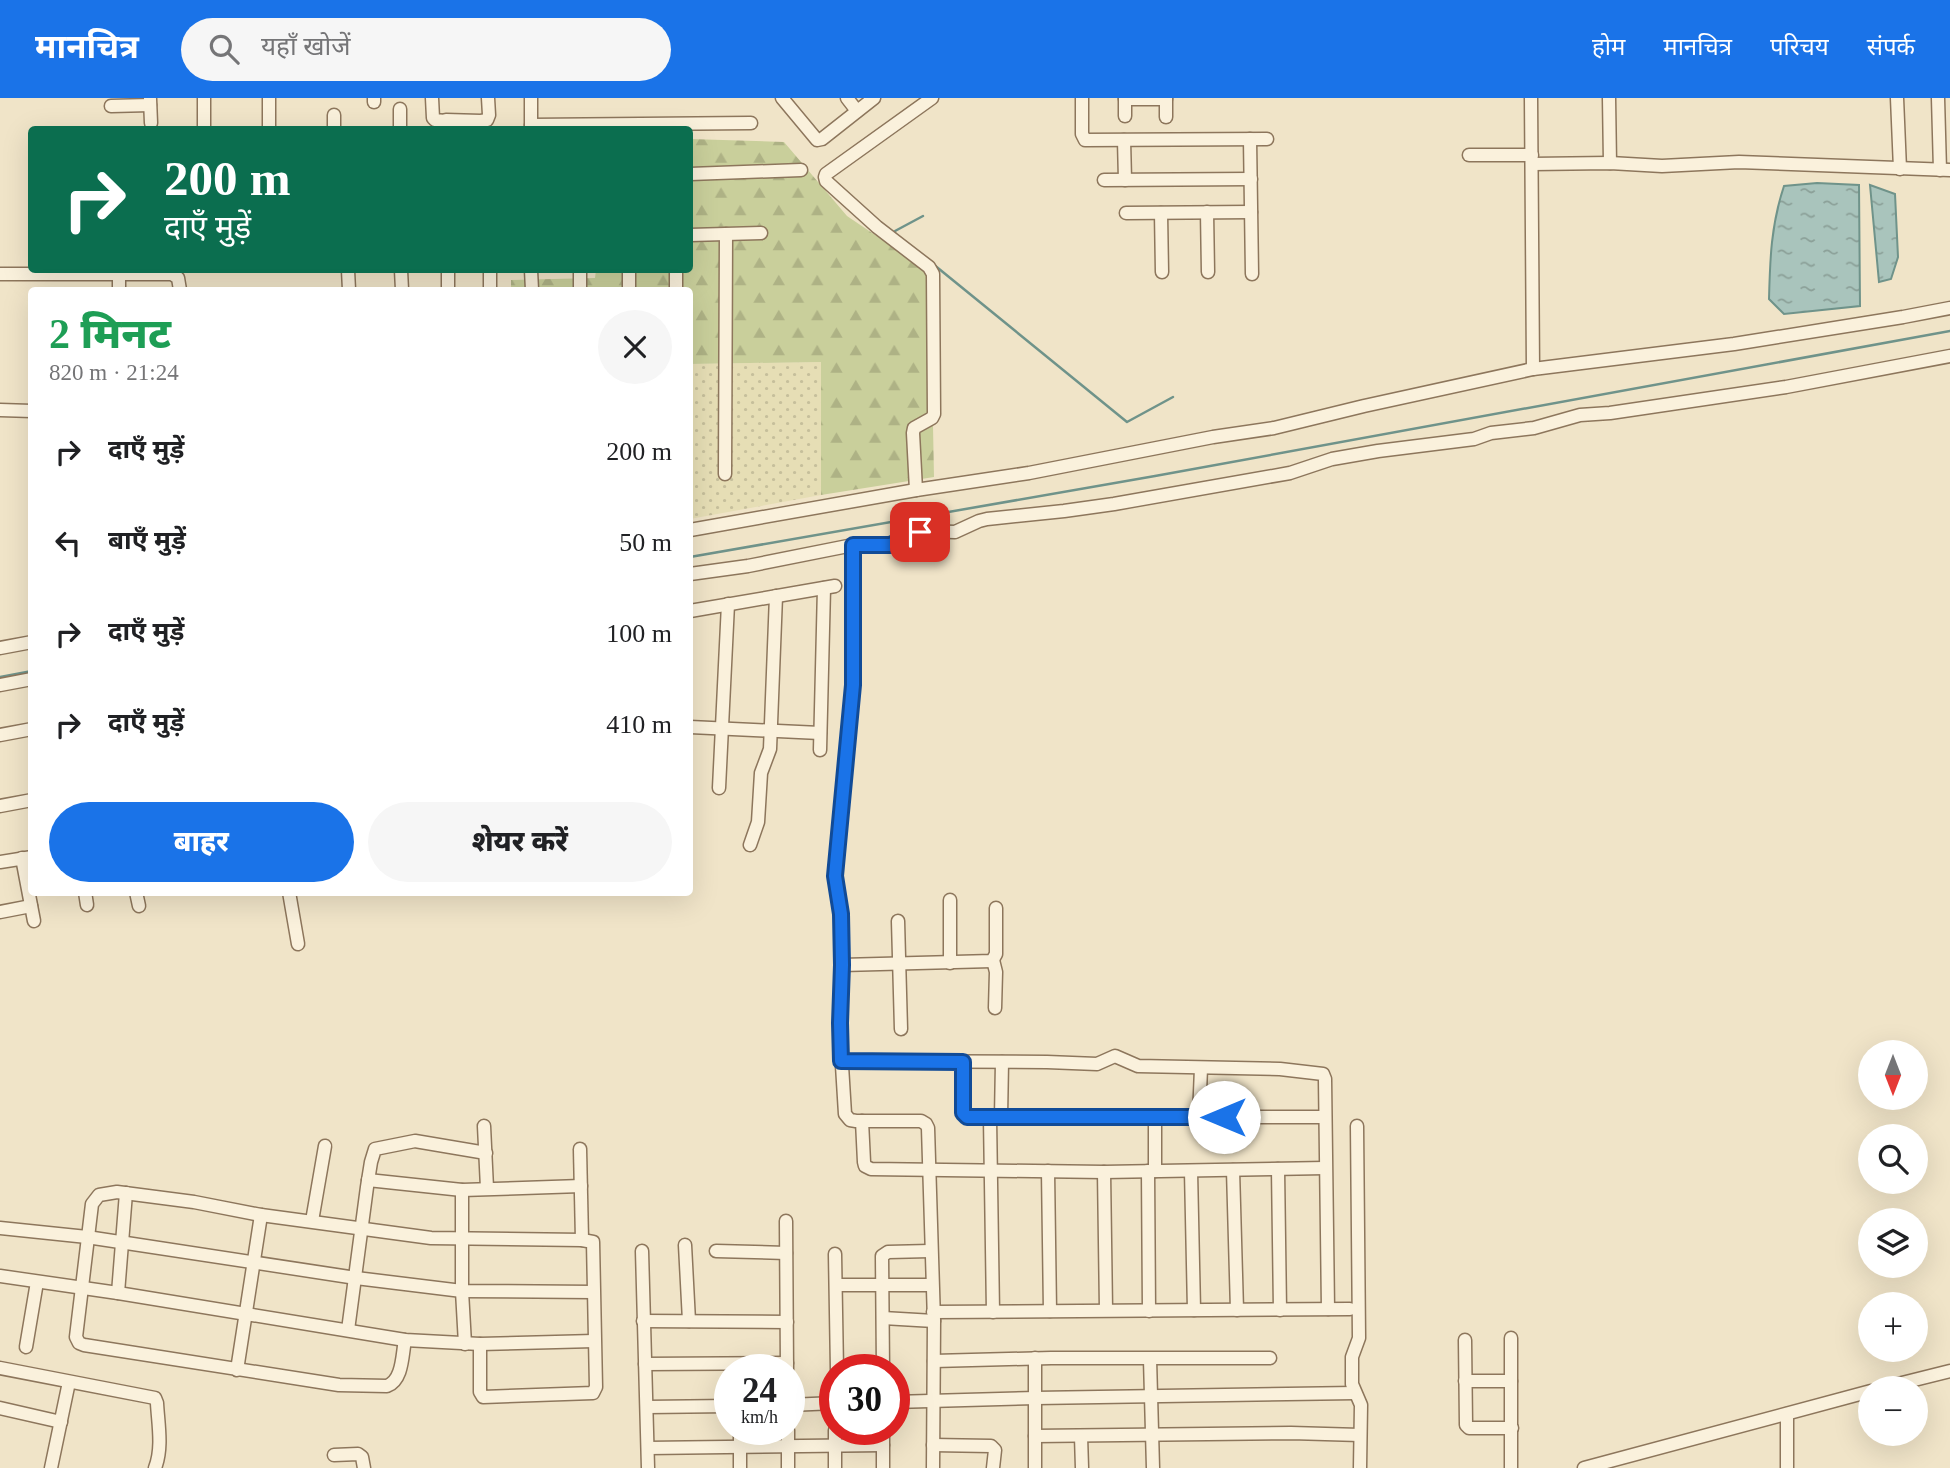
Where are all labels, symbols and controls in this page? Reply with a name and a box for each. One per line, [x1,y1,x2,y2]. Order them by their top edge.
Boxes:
search box [181,18,671,81]
text: मानचित्र [35,29,139,65]
icon: search [205,30,243,68]
text: यहाँ खोजें [261,32,350,61]
text: होम [1592,34,1625,60]
text: मानचित्र [1663,34,1732,60]
text: परिचय [1770,34,1829,60]
text: संपर्क [1867,34,1915,60]
text: 200 m [164,151,291,206]
icon: right [49,154,140,245]
text: दाएँ मुड़ें [164,209,251,245]
button: close [598,310,672,384]
text: 2 मिनट [49,311,171,357]
text: 820 m · 21:24 [49,360,179,385]
icon: right [49,433,87,471]
text: दाएँ मुड़ें [108,435,184,464]
text: 200 m [606,437,672,466]
pin [890,502,950,562]
icon: arrive [901,513,939,551]
icon: left [49,524,87,562]
text: बाएँ मुड़ें [108,526,186,555]
text: 50 m [619,528,672,557]
icon: right [49,615,87,653]
text: दाएँ मुड़ें [108,617,184,646]
text: 100 m [606,619,672,648]
icon: right [49,706,87,744]
text: दाएँ मुड़ें [108,708,184,737]
text: 410 m [606,710,672,739]
button: बाहर [49,802,354,882]
button: शेयर करें [368,802,672,882]
north arrow [1858,1040,1928,1110]
map controls [1858,1040,1928,1446]
position arrow [1187,1080,1261,1154]
button: search [1858,1124,1928,1194]
button: layers [1858,1208,1928,1278]
button: + [1858,1292,1928,1362]
speed limit sign: 30 [819,1354,910,1445]
text: 24 [742,1371,777,1410]
button: − [1858,1376,1928,1446]
text: km/h [741,1407,778,1427]

